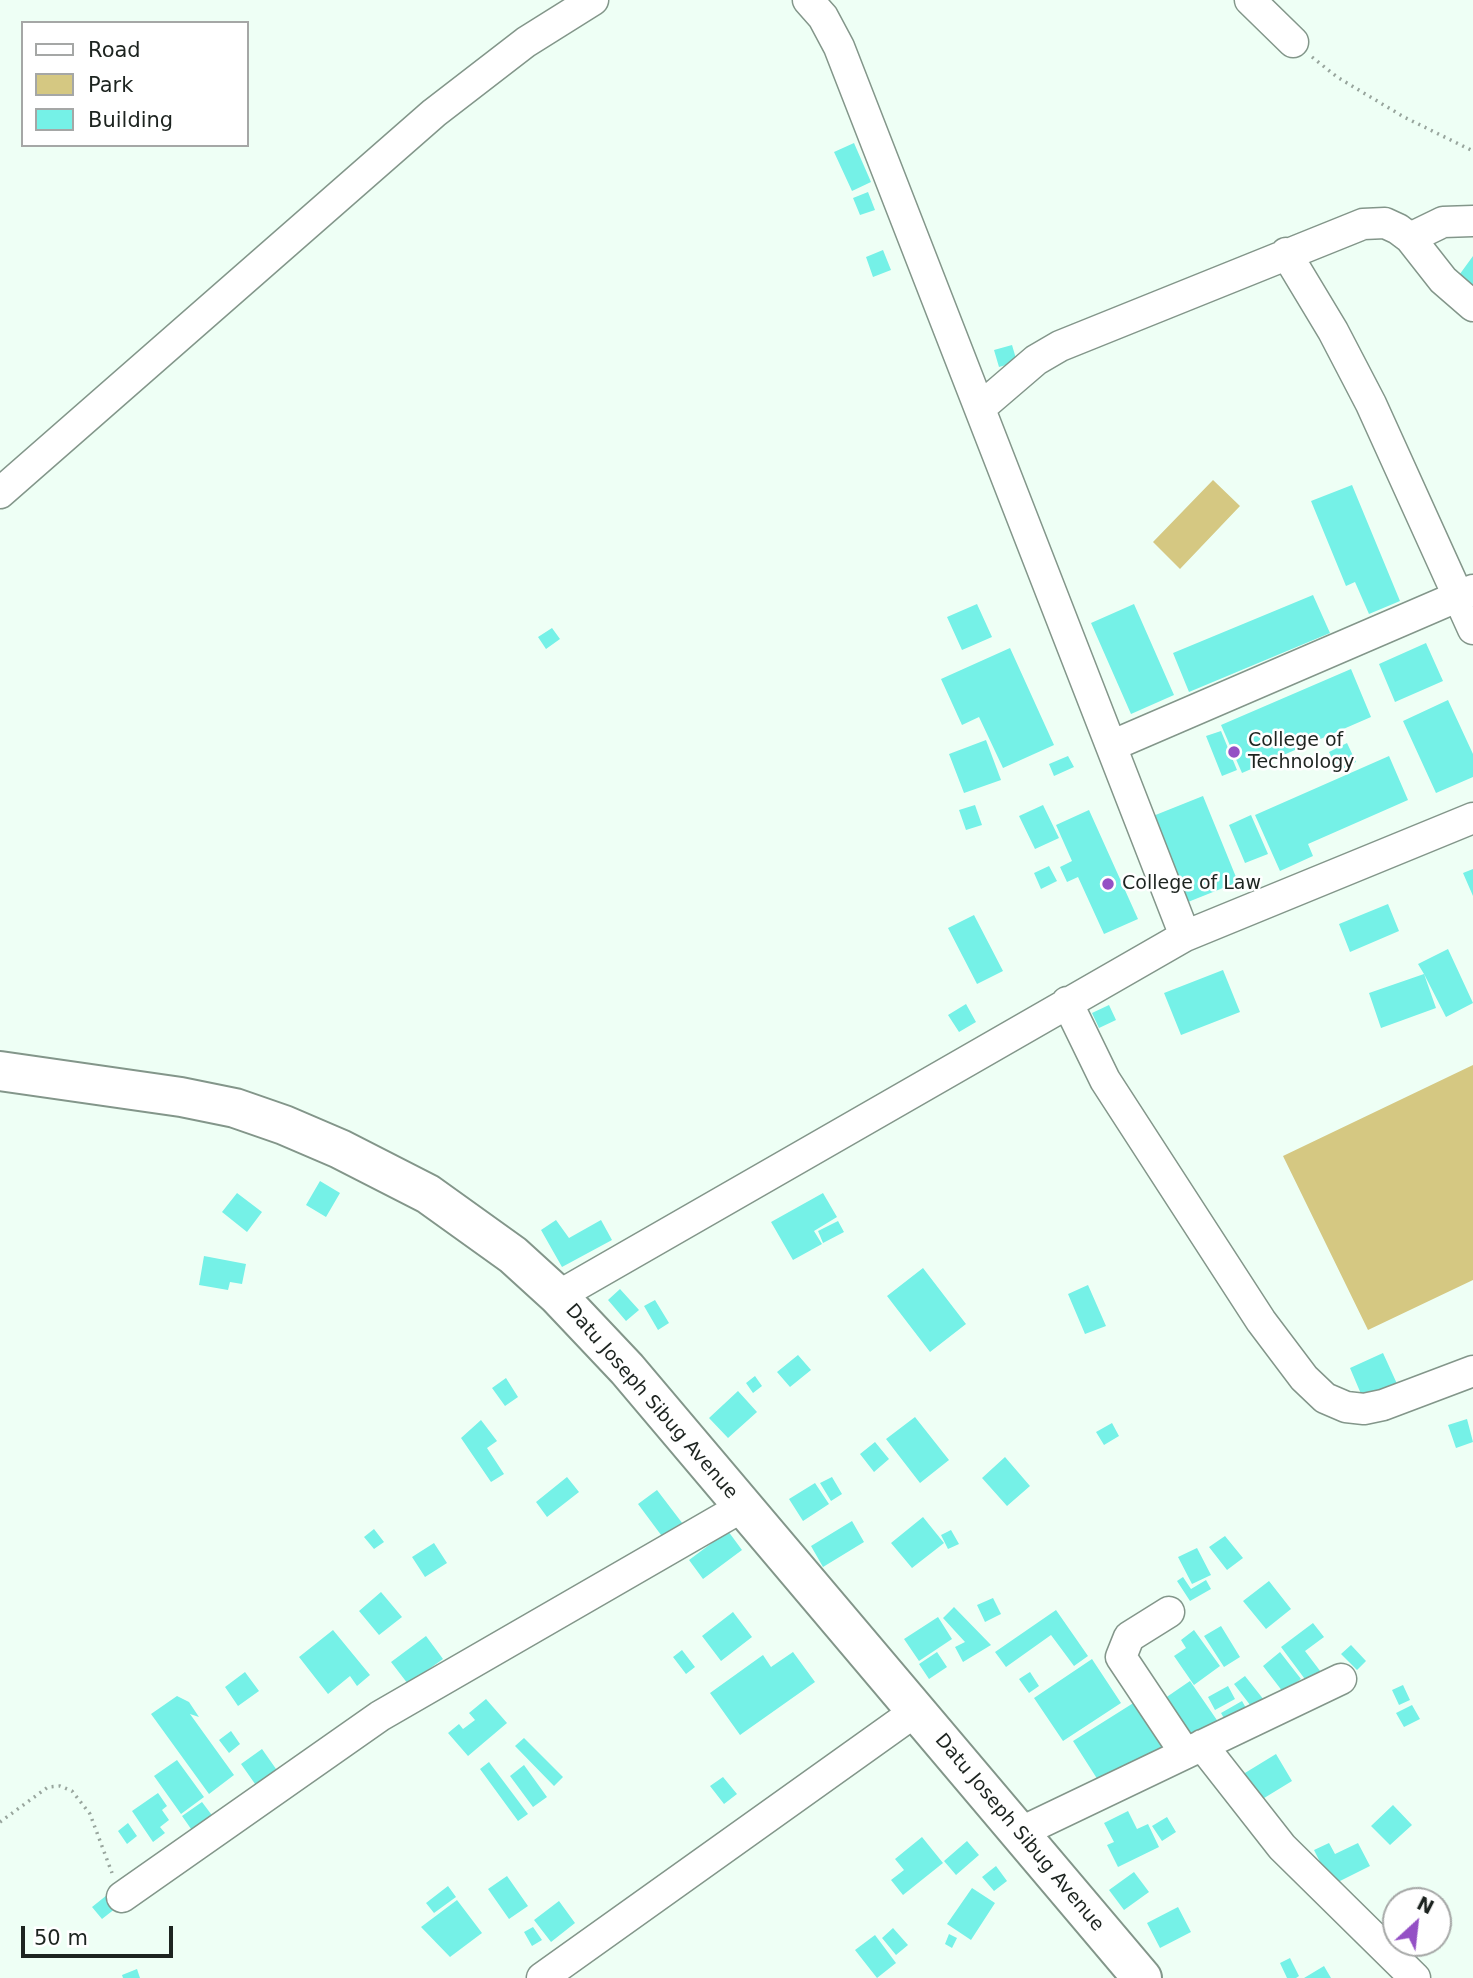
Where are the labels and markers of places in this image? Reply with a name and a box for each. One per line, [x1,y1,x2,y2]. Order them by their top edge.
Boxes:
place label: College of Technology [1248,730,1354,774]
marker: College of Technology [1226,744,1242,760]
place label: College of Law [1122,873,1261,895]
marker: College of Law [1100,876,1116,892]

